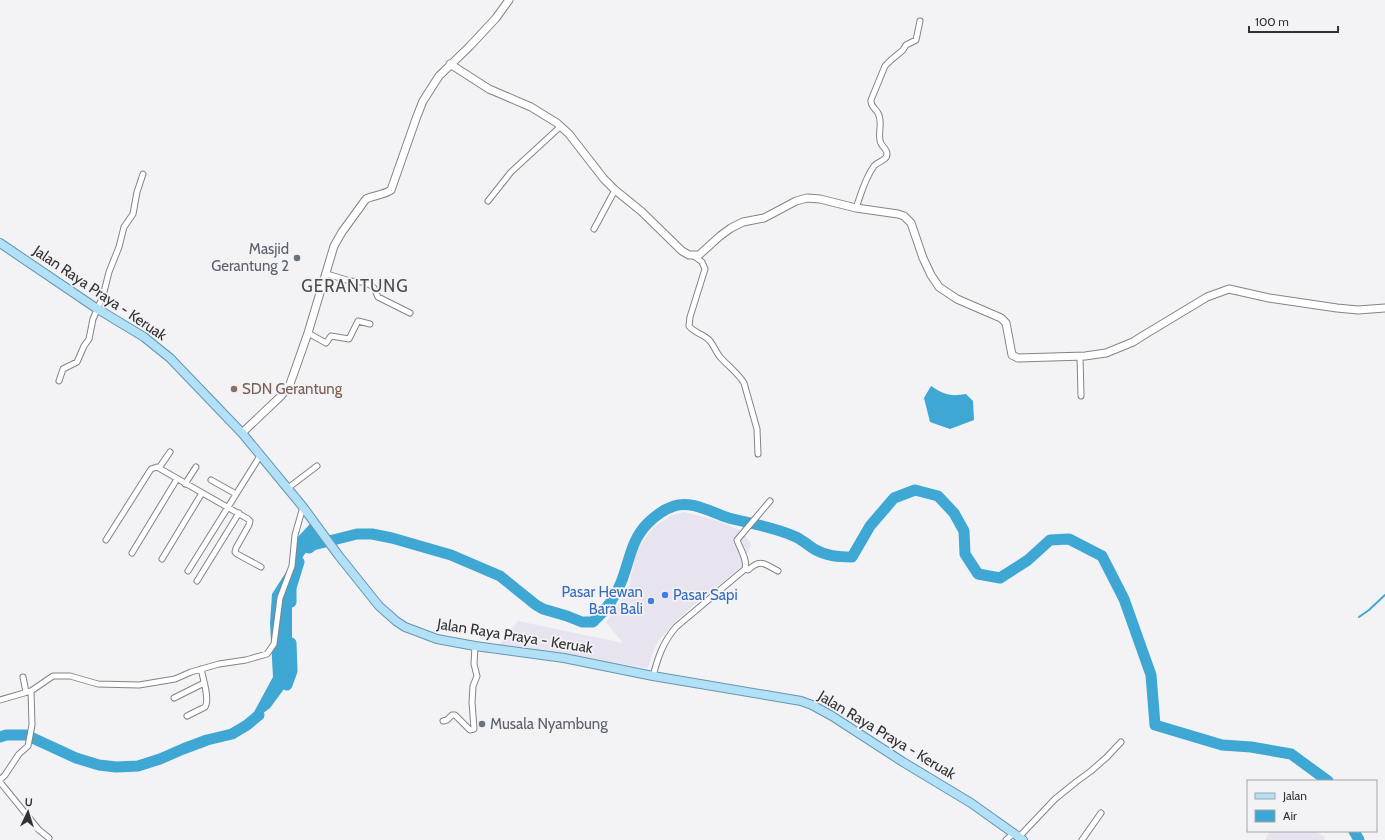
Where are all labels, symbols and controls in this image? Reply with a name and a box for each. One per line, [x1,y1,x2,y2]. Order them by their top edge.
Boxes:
scale bar [1249,8,1338,34]
text: 100 m [1255,14,1289,29]
place label: Masjid Gerantung 2 [211,240,289,275]
street label: Jalan Raya Praya - Keruak [29,241,170,345]
marker: Masjid Gerantung 2 [292,253,302,263]
district label: GERANTUNG [301,276,409,296]
place label: SDN Gerantung [242,380,343,398]
marker: SDN Gerantung [229,384,239,394]
place label: Pasar Hewan Bara Bali [561,583,643,618]
place label: Pasar Sapi [673,586,738,604]
marker: Pasar Sapi [660,590,670,600]
marker: Pasar Hewan Bara Bali [646,596,656,606]
street label: Jalan Raya Praya - Keruak [435,615,594,657]
street label: Jalan Raya Praya - Keruak [814,686,959,783]
place label: Musala Nyambung [490,715,608,733]
marker: Musala Nyambung [477,719,487,729]
legend [1247,780,1377,832]
text: Jalan [1282,788,1307,803]
north arrow [8,792,48,832]
text: U [24,795,33,809]
text: Air [1283,808,1297,823]

